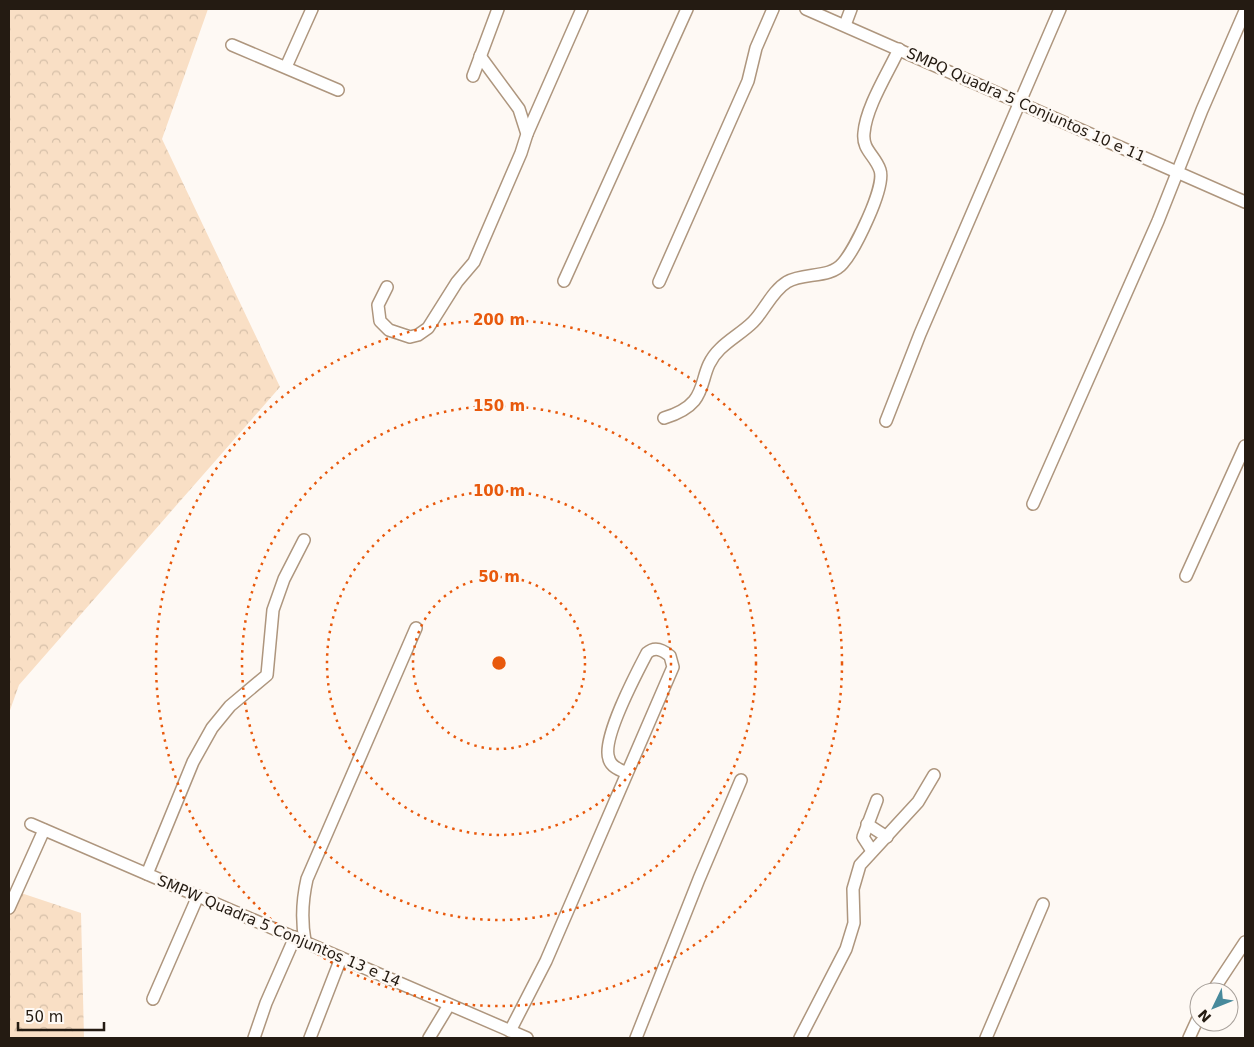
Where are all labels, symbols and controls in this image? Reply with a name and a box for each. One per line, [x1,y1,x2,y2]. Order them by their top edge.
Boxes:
street label: SMPQ Quadra 5 Conjuntos 10 e 11 [904,44,1148,166]
text: 200 m [473,311,525,329]
text: 150 m [473,397,525,415]
text: 100 m [473,482,525,500]
text: 50 m [478,568,520,586]
centre of rings [490,654,508,672]
street label: SMPW Quadra 5 Conjuntos 13 e 14 [155,871,403,991]
north arrow [1189,982,1239,1032]
scale bar [18,1000,104,1032]
text: N [1195,1006,1214,1026]
text: 50 m [25,1008,63,1026]

